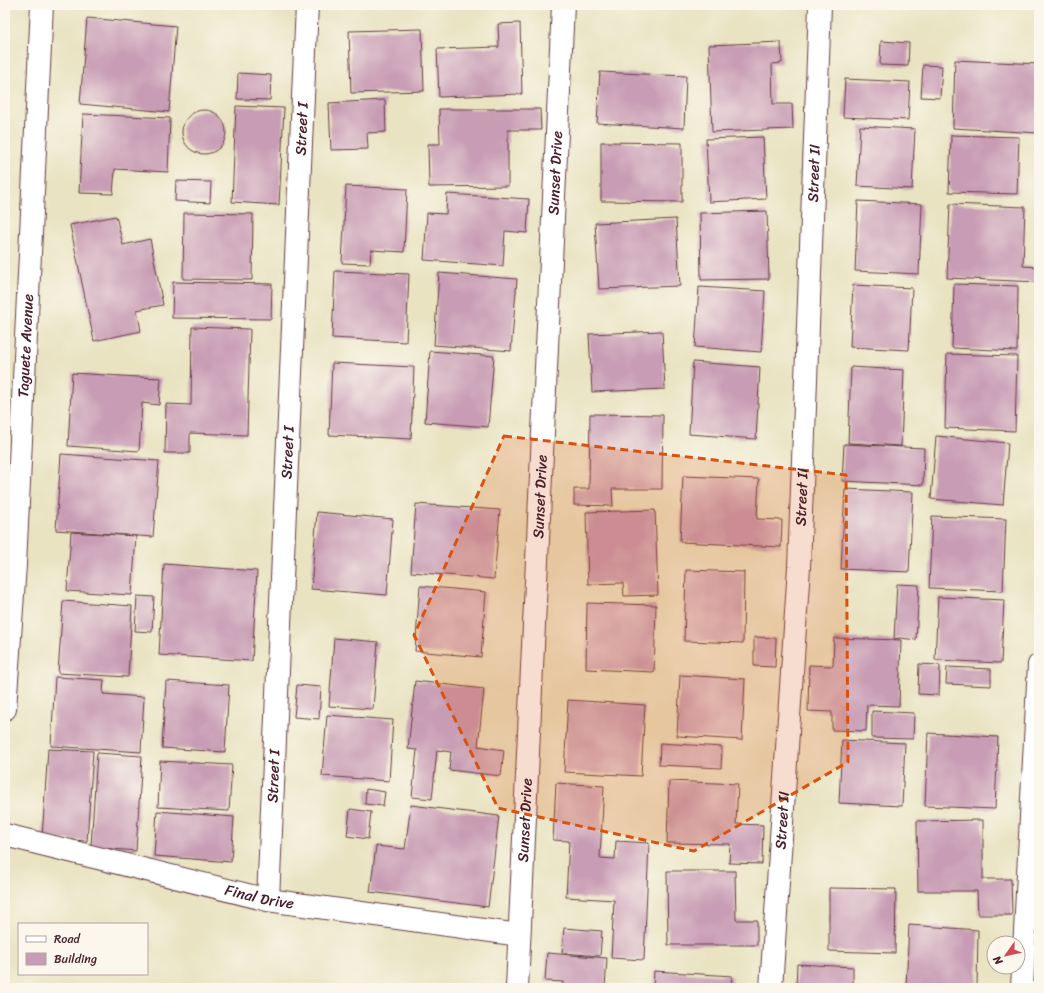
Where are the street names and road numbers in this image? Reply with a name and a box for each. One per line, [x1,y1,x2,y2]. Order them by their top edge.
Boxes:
street label: Street I [287,100,316,156]
street label: Sunset Drive [540,130,570,216]
street label: Street II [800,143,828,203]
street label: Taguete Avenue [10,293,41,398]
street label: Street I [273,424,302,480]
street label: Sunset Drive [525,454,555,539]
street label: Street II [788,467,816,526]
street label: Street I [259,748,288,803]
street label: Sunset Drive [510,777,540,863]
street label: Street II [767,790,797,850]
street label: Final Drive [222,877,296,917]

